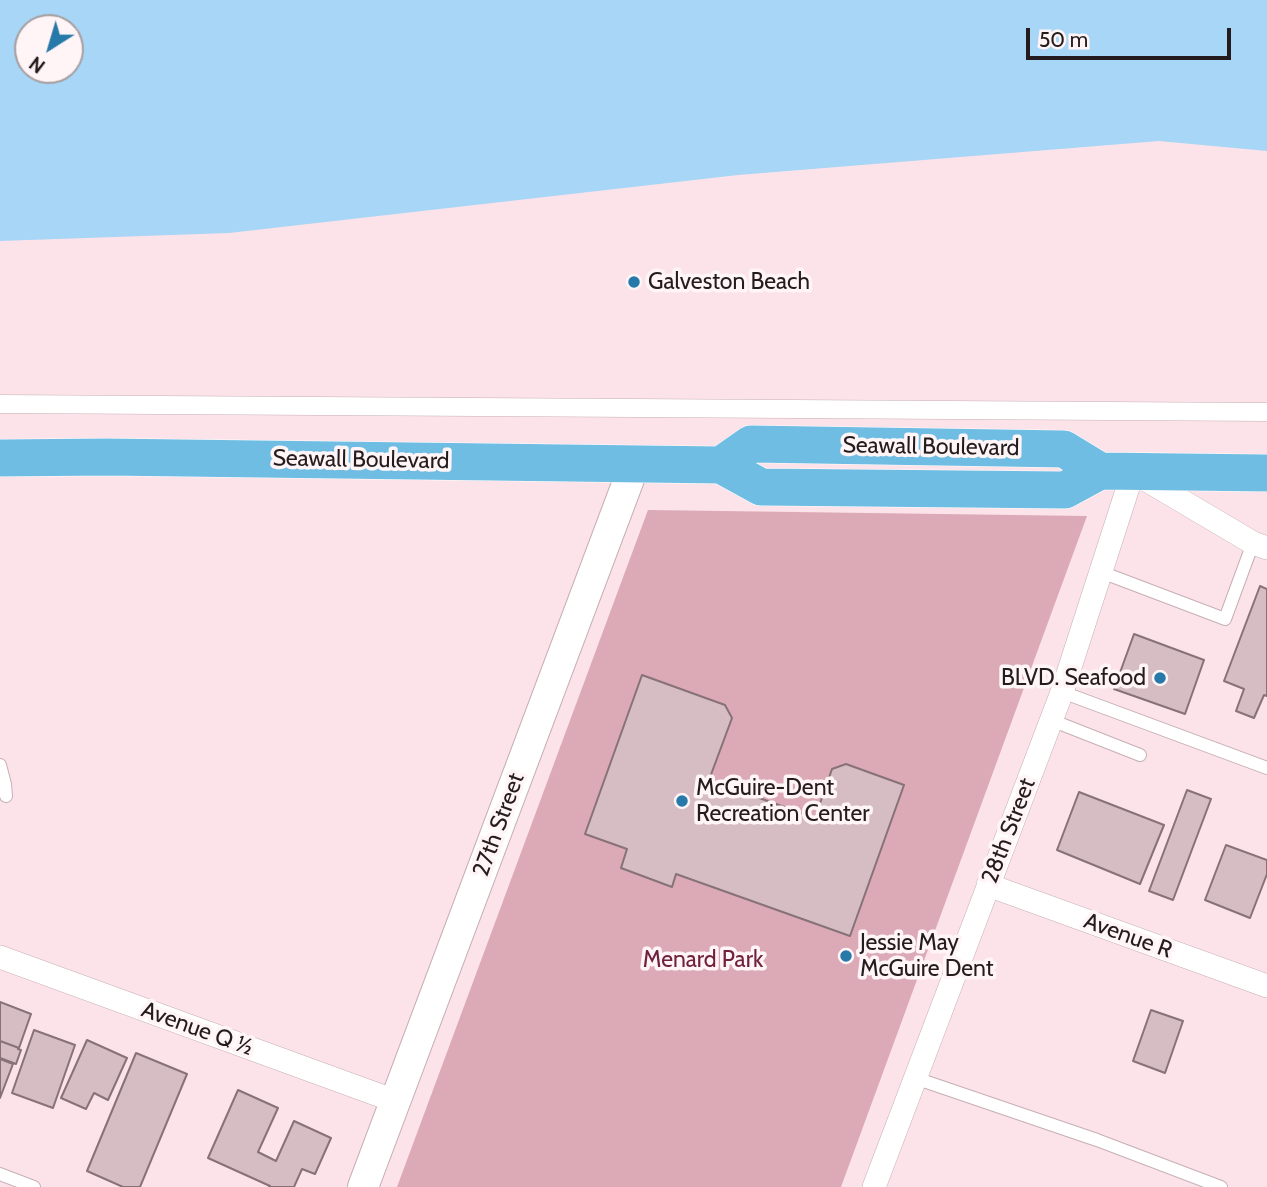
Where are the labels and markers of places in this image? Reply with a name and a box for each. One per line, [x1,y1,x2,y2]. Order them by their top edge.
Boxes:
place label: Galveston Beach [648,268,810,296]
marker: Galveston Beach [626,274,642,290]
place label: BLVD. Seafood [1001,664,1146,692]
marker: BLVD. Seafood [1152,670,1168,686]
place label: McGuire-Dent Recreation Center [696,774,870,828]
marker: McGuire-Dent Recreation Center [674,793,690,809]
place label: Jessie May McGuire Dent [860,929,993,983]
marker: Jessie May McGuire Dent [838,948,854,964]

